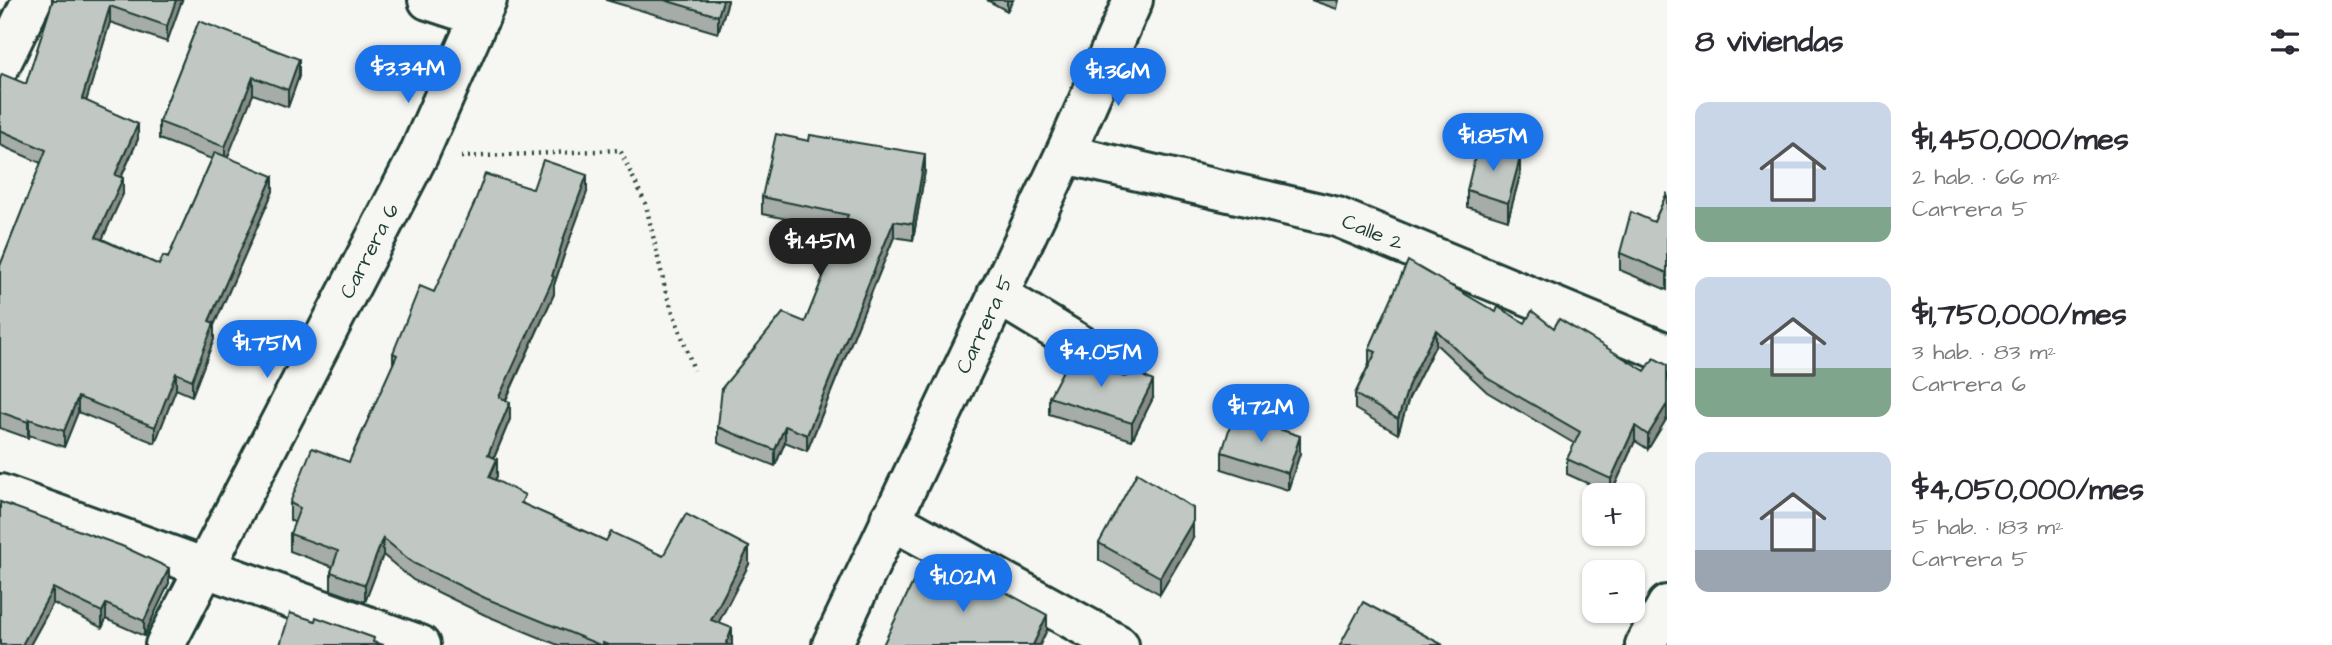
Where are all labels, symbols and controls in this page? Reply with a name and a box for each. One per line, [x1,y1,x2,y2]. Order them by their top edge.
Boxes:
text: 8 viviendas [1695,21,1844,63]
icon: filters [2266,23,2304,61]
pin: $3.34M [351,46,465,105]
pin: $1.36M [1061,48,1175,108]
text: $3.34M [371,52,445,84]
text: $1.36M [1086,55,1150,87]
pin: $1.85M [1436,114,1550,173]
text: $1,450,000/mes [1912,119,2129,161]
text: $1.85M [1458,120,1528,152]
icon: home [1751,130,1835,214]
text: 2 hab. · 66 m² [1912,161,2060,193]
text: Carrera 5 [1912,193,2028,225]
street label: Carrera 6 [332,198,406,304]
street label: Calle 2 [1338,206,1408,257]
pin: $1.45M [763,218,877,278]
text: $1.45M [785,225,855,257]
street label: Carrera 5 [948,270,1020,378]
text: $1,750,000/mes [1912,294,2127,336]
icon: home [1751,305,1835,389]
pin: $1.75M [210,320,324,380]
text: $1.75M [233,327,301,359]
pin: $4.05M [1044,330,1158,389]
text: $4.05M [1060,336,1142,368]
text: 3 hab. · 83 m² [1912,336,2056,368]
text: Carrera 6 [1912,368,2026,400]
pin: $1.72M [1204,384,1318,444]
text: $1.72M [1228,391,1294,423]
text: $4,050,000/mes [1912,469,2144,511]
icon: home [1751,480,1835,564]
map controls [1582,483,1645,623]
button: + [1582,483,1645,546]
text: 5 hab. · 183 m² [1912,511,2064,543]
text: Carrera 5 [1912,543,2028,575]
pin: $1.02M [906,554,1020,614]
button: − [1582,560,1645,623]
text: $1.02M [930,561,996,593]

